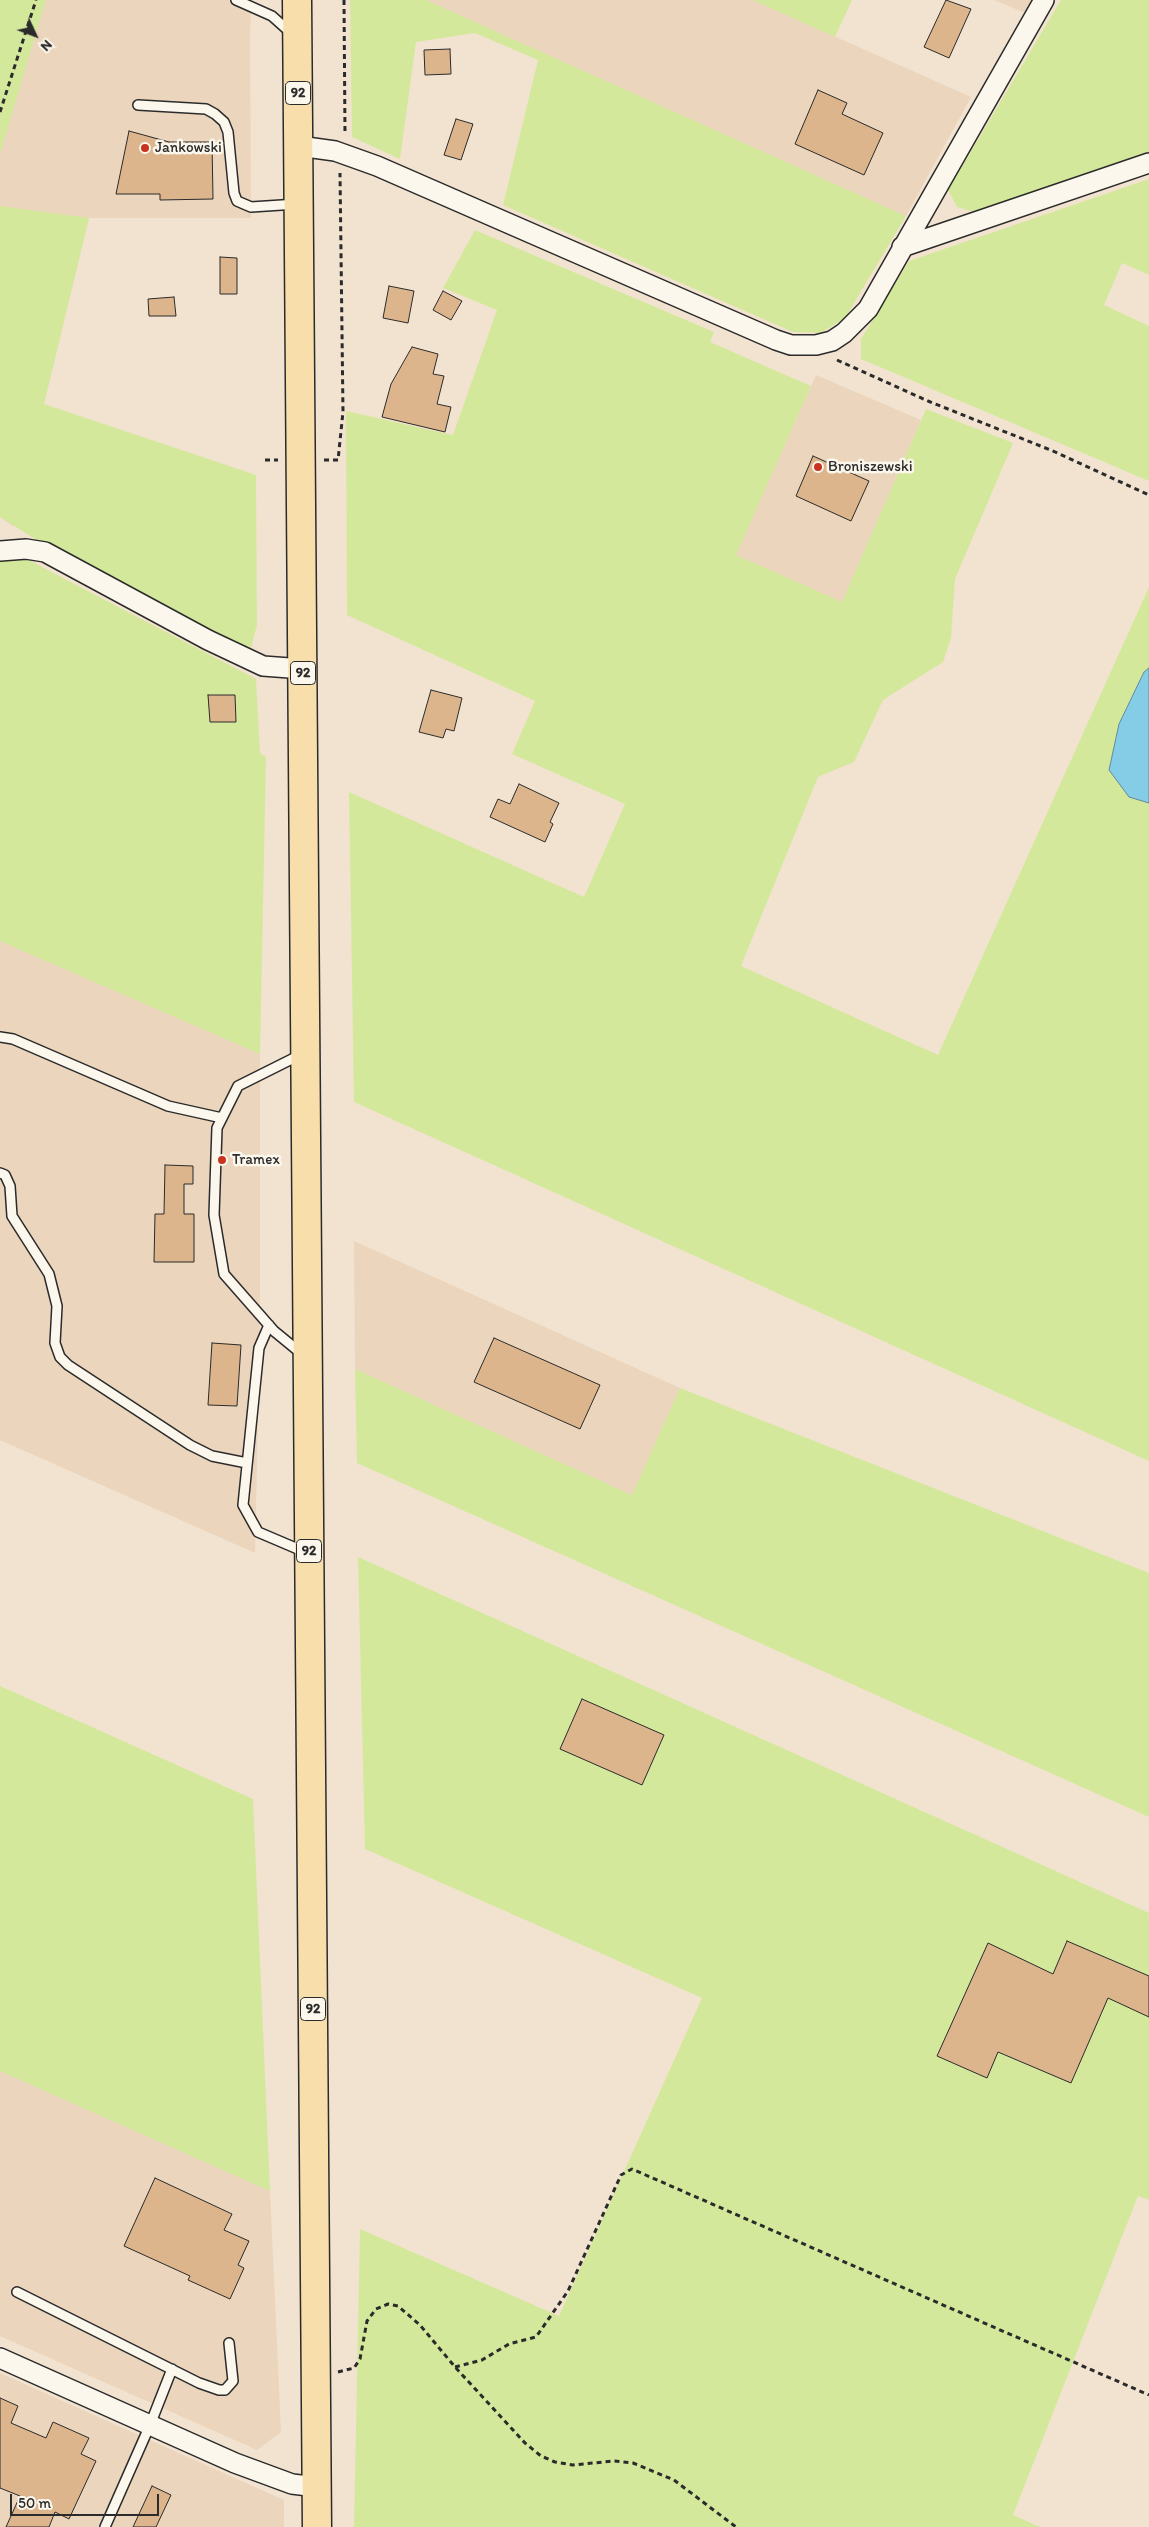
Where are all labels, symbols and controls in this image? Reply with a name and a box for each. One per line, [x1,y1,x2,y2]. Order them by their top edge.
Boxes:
north arrow [10,10,60,60]
text: N [37,36,56,55]
road number: 92 [286,82,310,105]
place label: Jankowski [155,139,222,157]
marker: Jankowski [139,142,151,154]
place label: Broniszewski [828,458,913,476]
marker: Broniszewski [812,461,824,473]
road number: 92 [290,661,316,684]
place label: Tramex [232,1151,280,1169]
marker: Tramex [216,1154,228,1166]
road number: 92 [296,1540,322,1562]
road number: 92 [300,1998,326,2020]
scale bar [12,2484,161,2516]
text: 50 m [18,2494,51,2512]

